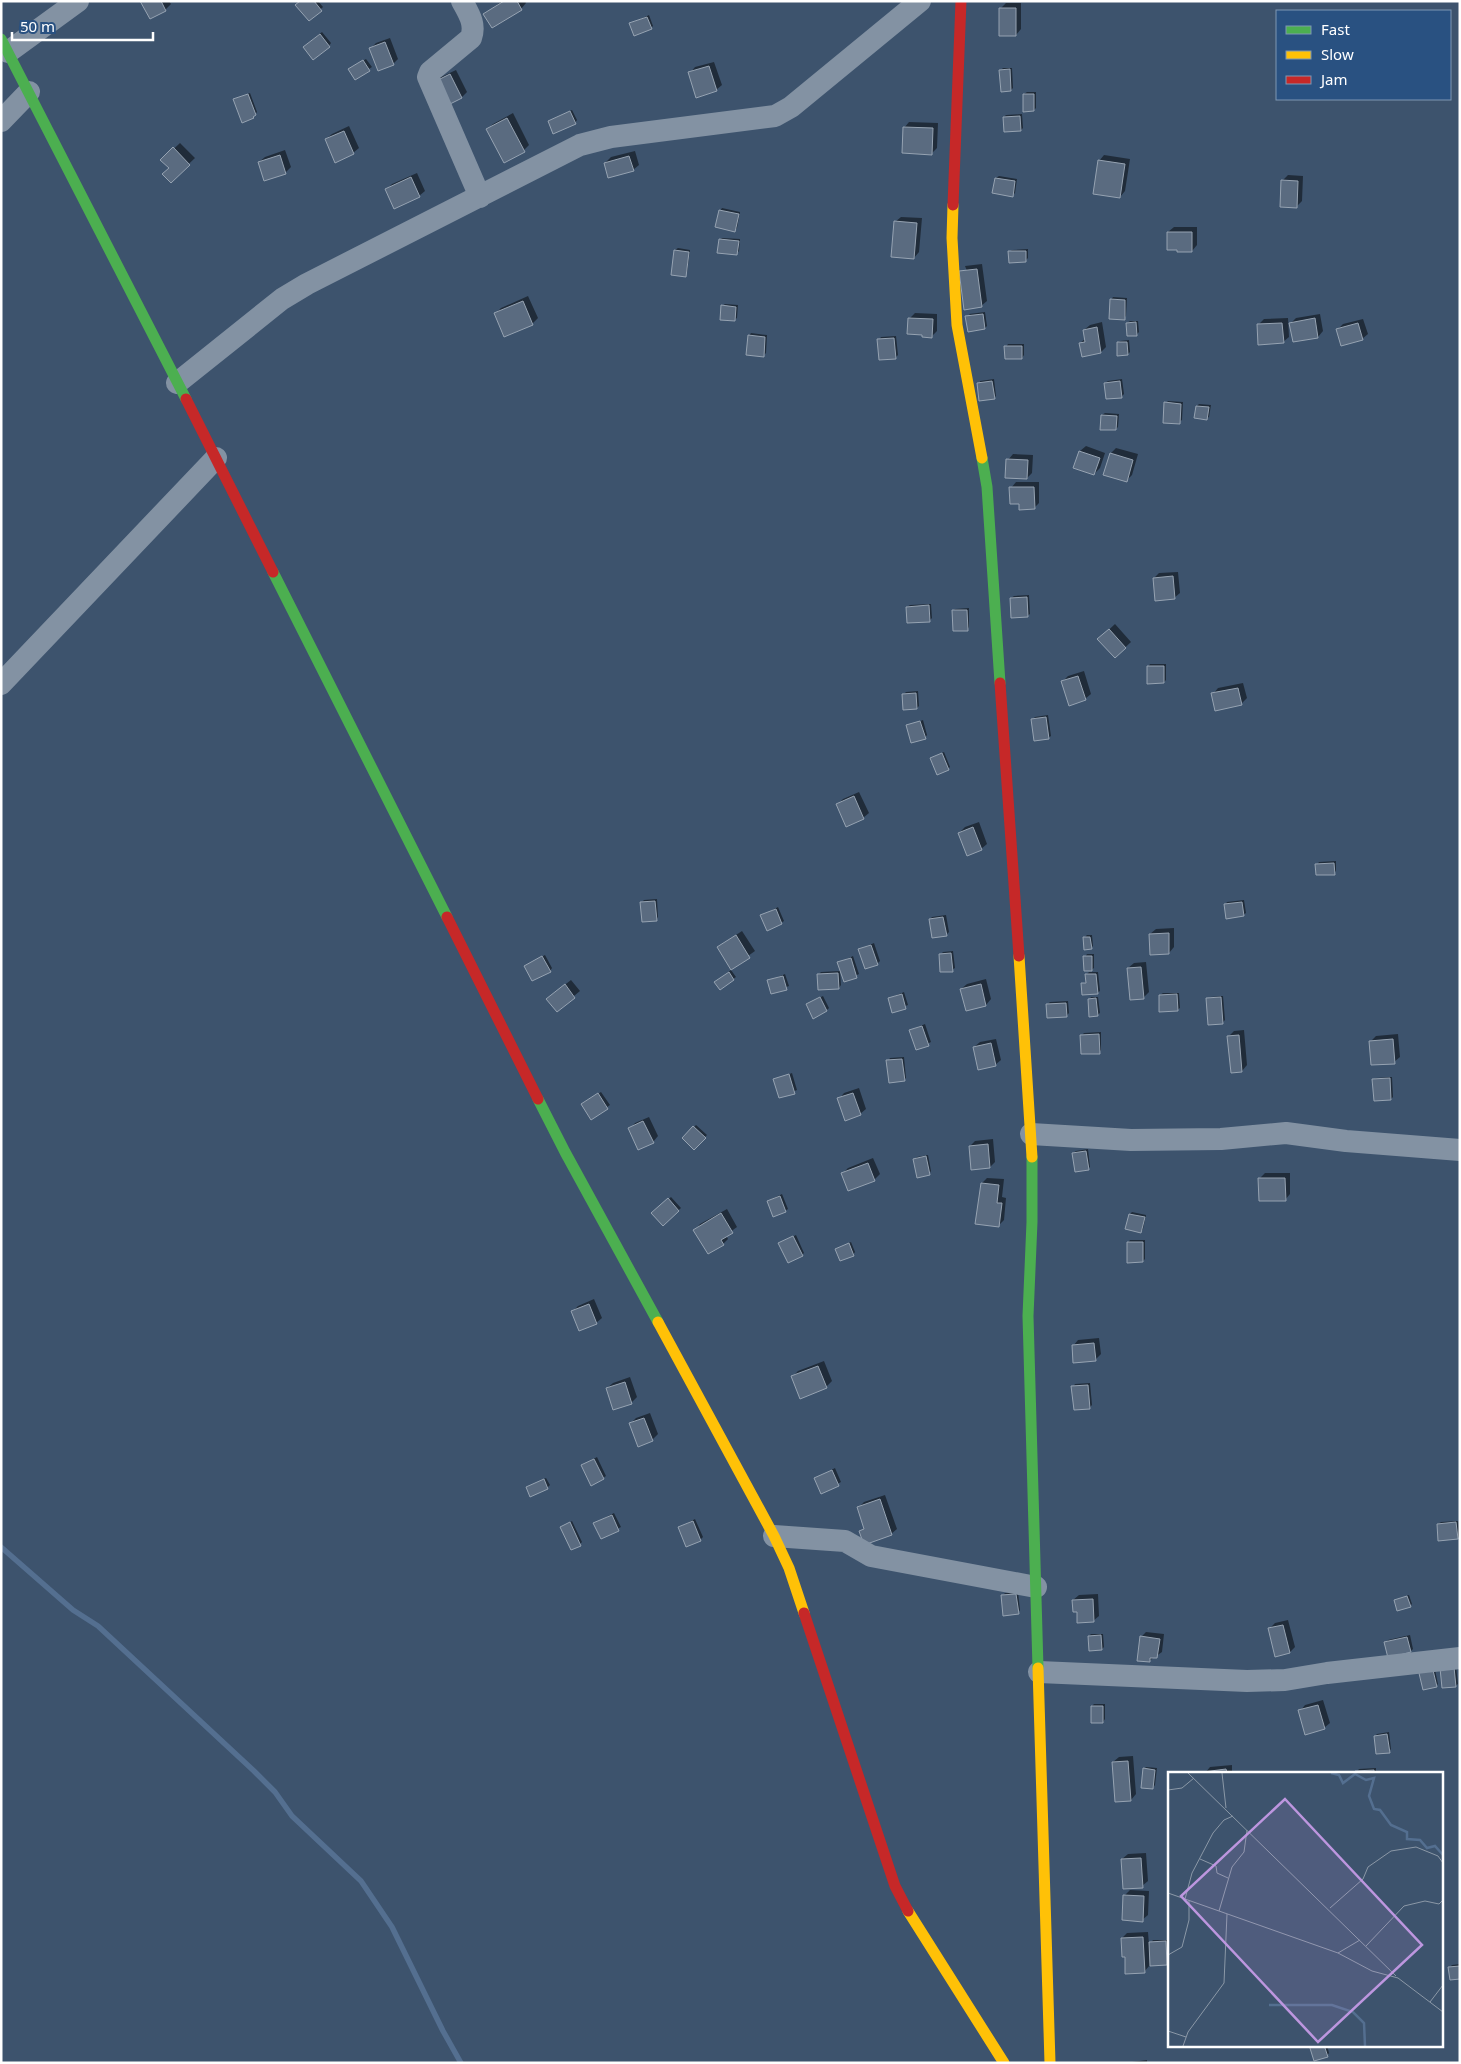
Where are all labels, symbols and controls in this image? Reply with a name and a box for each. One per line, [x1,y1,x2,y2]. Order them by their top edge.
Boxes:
scale bar [12,10,154,42]
legend [1276,10,1451,100]
text: 50 m [20,16,55,36]
text: Fast [1321,19,1350,39]
text: Slow [1321,44,1354,64]
text: Jam [1319,69,1348,89]
inset map [1168,1772,1444,2046]

